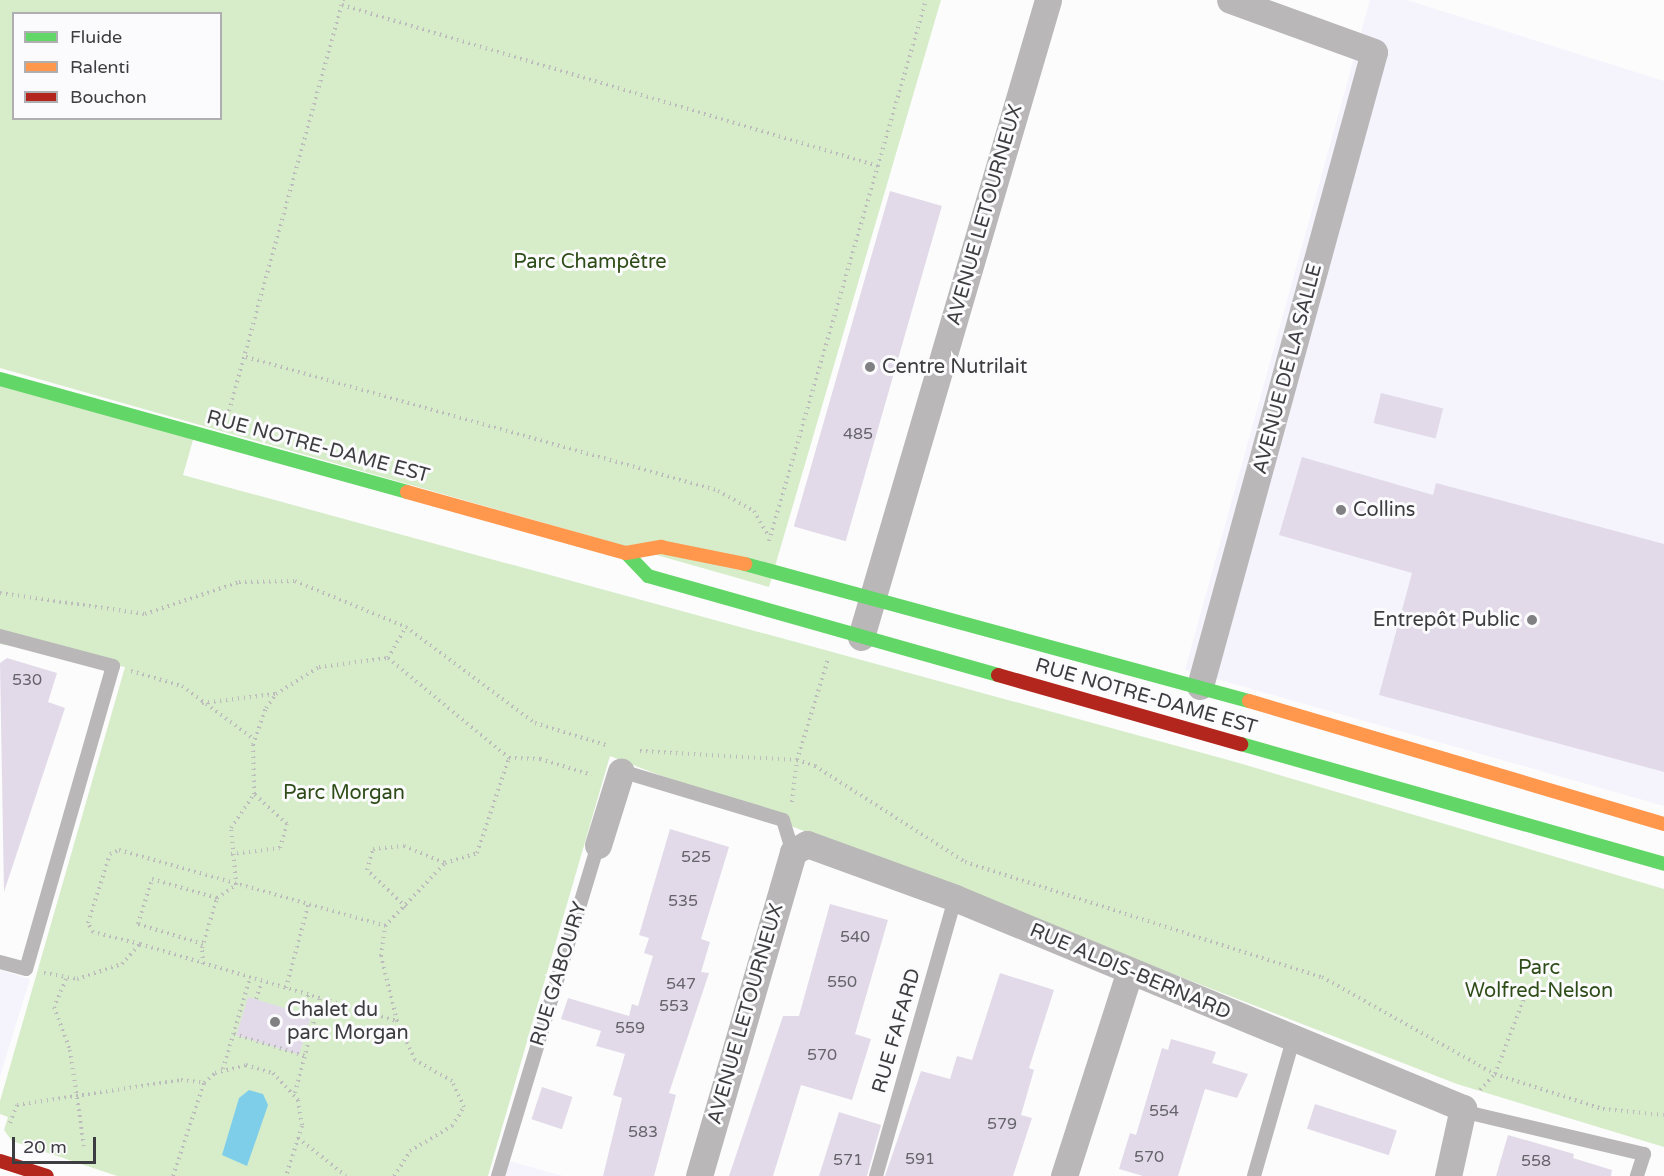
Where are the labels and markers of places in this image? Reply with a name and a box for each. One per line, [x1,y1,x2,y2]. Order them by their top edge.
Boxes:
place label: Centre Nutrilait [882,355,1027,379]
marker: Centre Nutrilait [863,360,877,374]
place label: Collins [1353,498,1415,522]
marker: Collins [1334,503,1348,517]
place label: Entrepôt Public [1373,608,1520,632]
marker: Entrepôt Public [1525,613,1539,627]
place label: Chalet du parc Morgan [287,999,409,1046]
marker: Chalet du parc Morgan [268,1015,282,1029]

